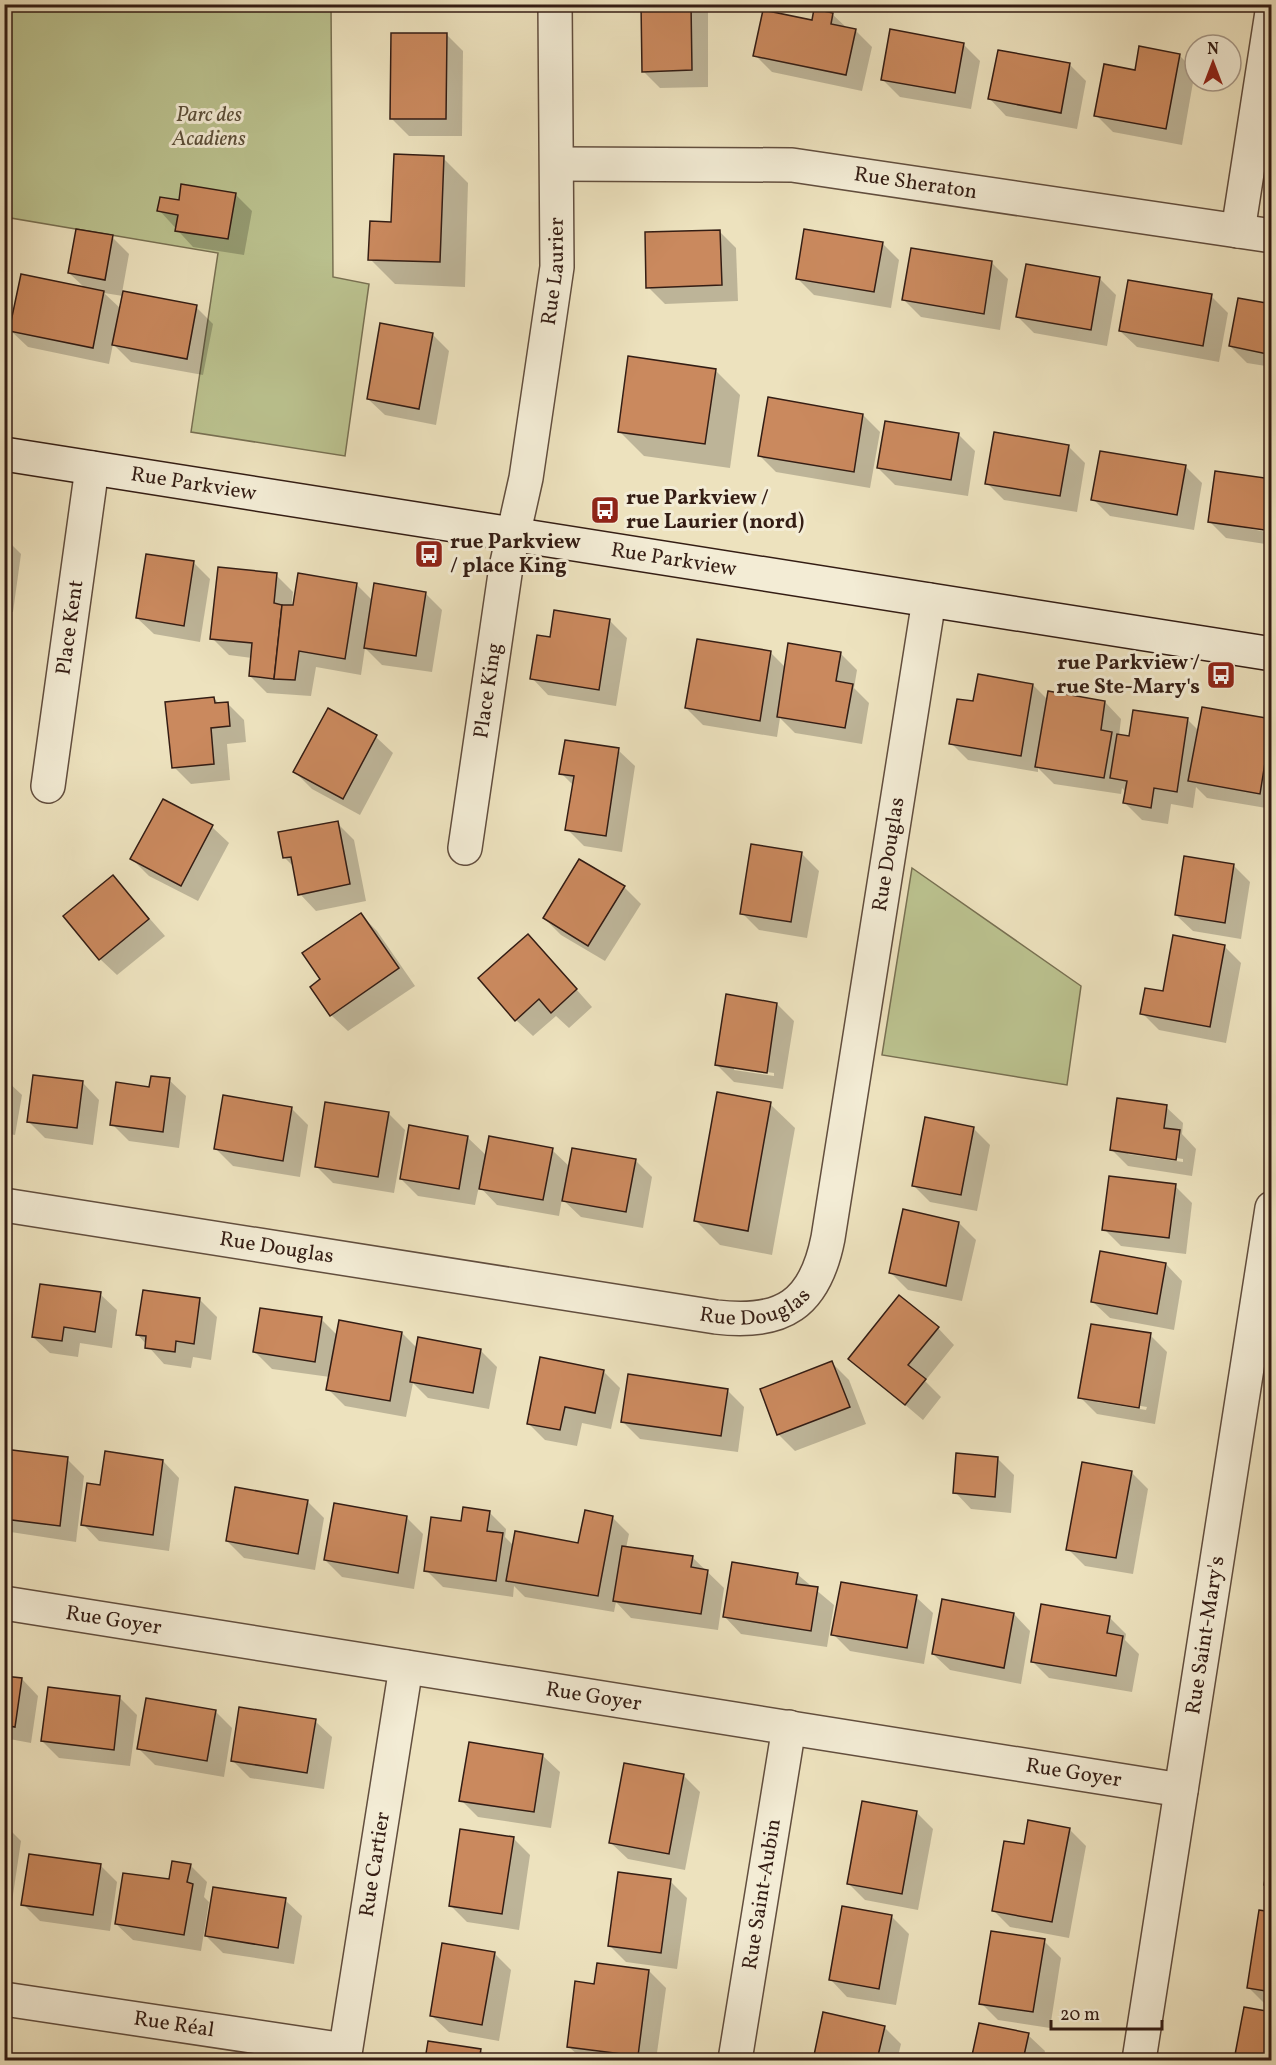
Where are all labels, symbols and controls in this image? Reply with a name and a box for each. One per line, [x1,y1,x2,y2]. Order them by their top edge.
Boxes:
north arrow [1183,33,1243,93]
text: N [1207,39,1219,61]
park label: Parc des Acadiens [171,101,246,154]
street label: Rue Sheraton [852,160,979,207]
street label: Rue Laurier [534,217,572,327]
street label: Rue Parkview [129,460,259,508]
place label: rue Parkview / rue Laurier (nord) [626,484,804,537]
bus stop icon: rue Parkview / rue Laurier (nord) [589,494,621,526]
place label: rue Parkview / place King [450,528,581,581]
street label: Rue Parkview [609,535,739,584]
bus stop icon: rue Parkview / place King [413,538,445,570]
street label: Place Kent [49,578,91,677]
street label: Place King [467,641,509,740]
place label: rue Parkview / rue Ste-Mary's [1056,649,1200,702]
bus stop icon: rue Parkview / rue Ste-Mary's [1205,659,1237,691]
street label: Rue Douglas [865,795,912,914]
street label: Rue Douglas [217,1225,336,1271]
street label: Rue Douglas [698,1282,818,1333]
street label: Rue Saint-Mary's [1179,1554,1232,1716]
street label: Rue Goyer [64,1599,164,1642]
street label: Rue Goyer [544,1675,644,1719]
street label: Rue Goyer [1024,1751,1124,1795]
street label: Rue Cartier [352,1810,397,1919]
street label: Rue Saint-Aubin [735,1817,788,1972]
scale bar [1051,1993,1162,2031]
text: 20 m [1060,2003,1100,2028]
street label: Rue Réal [132,2004,216,2045]

